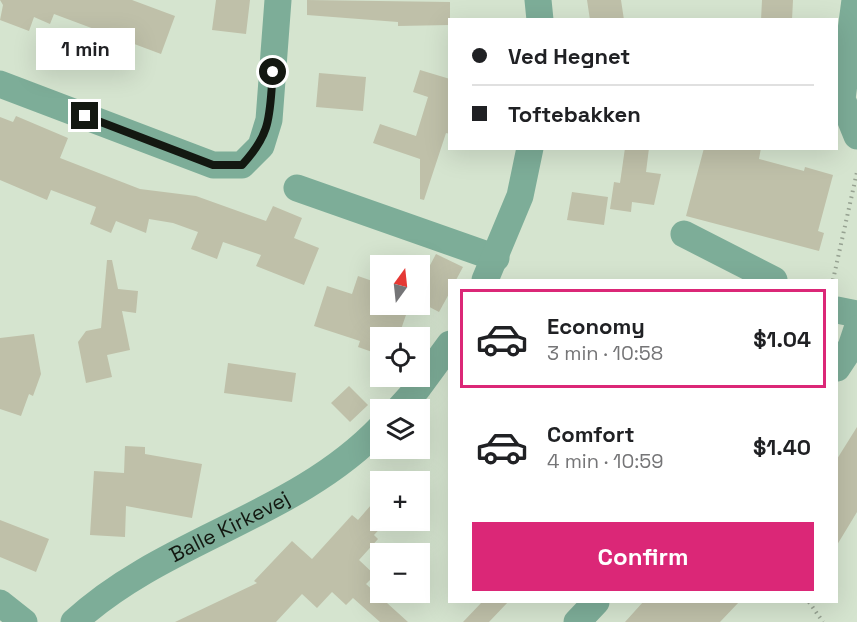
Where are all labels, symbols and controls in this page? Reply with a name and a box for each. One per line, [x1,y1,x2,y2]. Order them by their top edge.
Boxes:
callout: 1 min [36,29,134,71]
text: 1 min [61,36,110,62]
text: Ved Hegnet [508,42,630,70]
route start [259,58,286,85]
text: Toftebakken [508,100,641,128]
route end [71,102,98,129]
north arrow [370,255,430,315]
map controls [370,255,430,603]
icon: car [475,312,529,366]
text: Economy [547,312,645,340]
text: $1.04 [753,325,811,353]
button: locate [370,327,430,387]
text: 3 min · 10:58 [547,340,663,366]
button: layers [370,399,430,459]
icon: car [475,420,529,474]
text: Comfort [547,420,635,448]
text: $1.40 [753,433,811,461]
text: 4 min · 10:59 [547,448,663,474]
button: + [370,471,430,531]
street label: Balle Kirkevej [164,484,294,568]
button: Confirm [472,522,814,591]
button: − [370,543,430,603]

